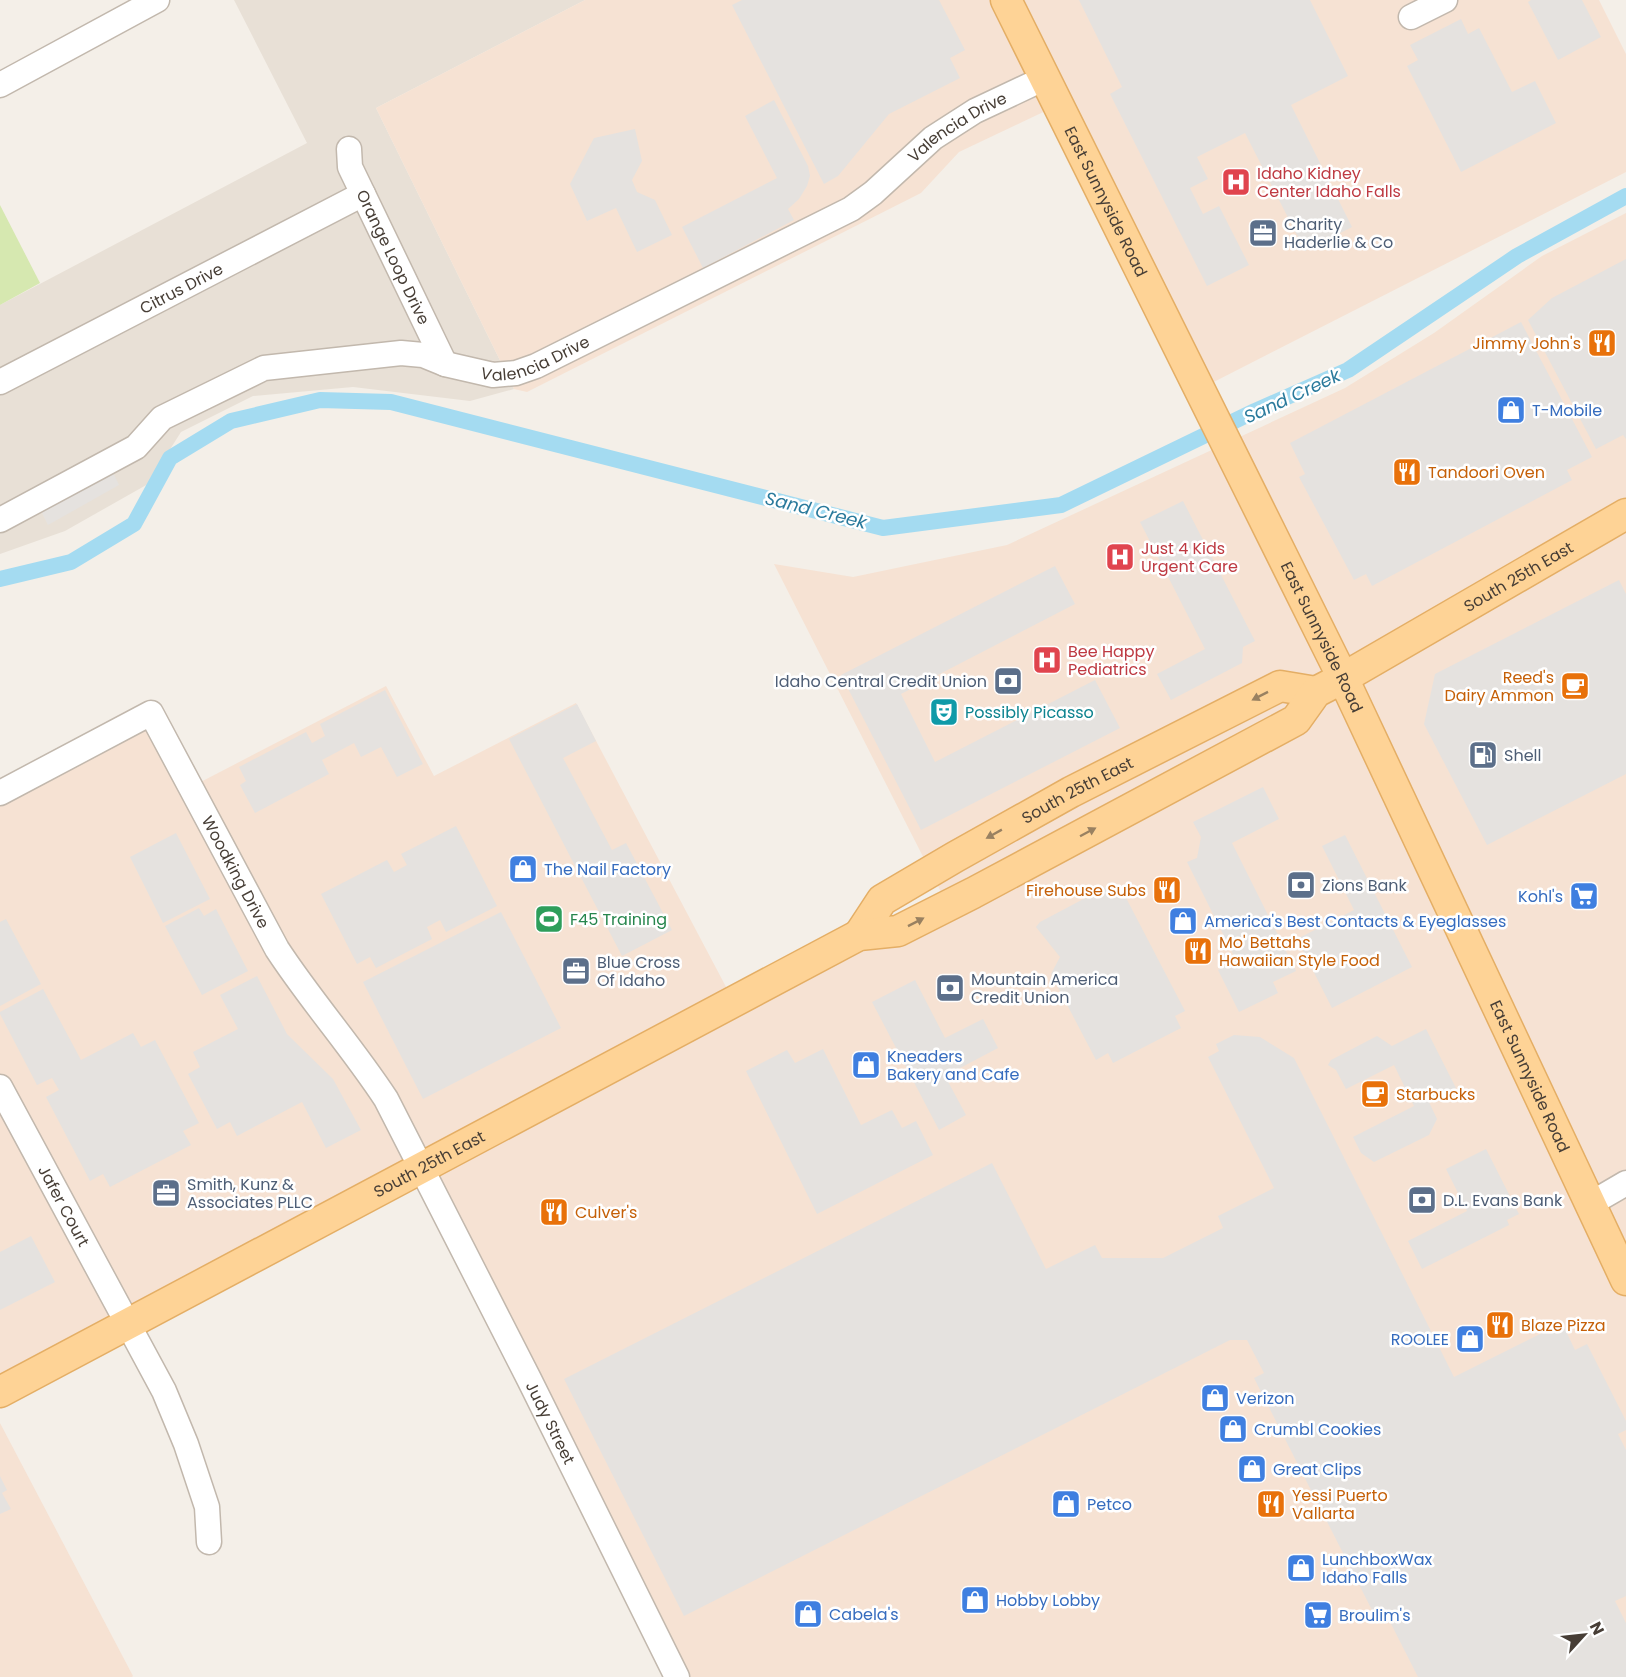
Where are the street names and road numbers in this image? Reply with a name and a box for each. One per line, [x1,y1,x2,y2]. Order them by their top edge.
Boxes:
street label: Valencia Drive [902,86,1010,167]
street label: East Sunnyside Road [1059,122,1153,281]
street label: Orange Loop Drive [351,186,436,328]
street label: Citrus Drive [135,257,227,319]
street label: Valencia Drive [479,330,593,387]
street label: South 25th East [1459,536,1577,617]
street label: East Sunnyside Road [1275,557,1369,716]
street label: South 25th East [1017,751,1137,829]
street label: Woodking Drive [196,812,275,932]
street label: East Sunnyside Road [1484,996,1576,1156]
street label: South 25th East [369,1125,489,1203]
street label: Jafer Court [33,1161,96,1251]
street label: Judy Street [520,1377,581,1468]

